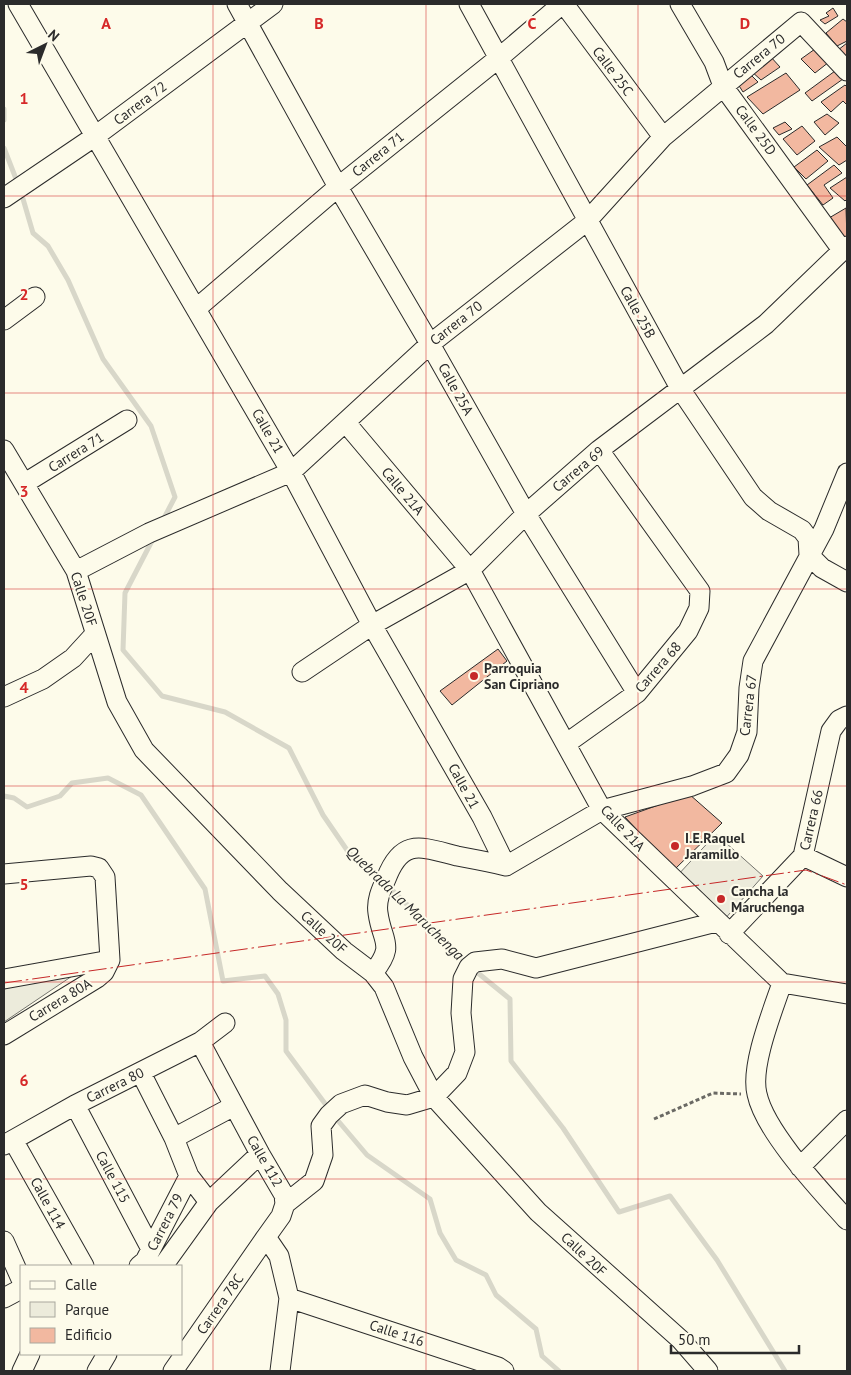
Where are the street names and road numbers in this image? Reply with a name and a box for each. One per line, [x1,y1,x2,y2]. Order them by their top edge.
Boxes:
street label: Carrera 70 [729,29,789,83]
street label: Calle 25C [589,43,637,99]
street label: Carrera 72 [110,77,170,129]
street label: Calle 25D [732,101,780,159]
street label: Carrera 71 [348,127,408,181]
street label: Calle 25B [616,283,660,341]
street label: Carrera 70 [426,297,486,349]
street label: Calle 25A [434,360,478,419]
street label: Calle 21 [248,405,288,457]
street label: Carrera 71 [45,428,107,476]
street label: Carrera 69 [548,442,608,496]
street label: Calle 21A [378,463,429,519]
street label: Calle 20F [67,569,101,629]
street label: Carrera 68 [631,638,685,696]
street label: Carrera 67 [735,673,761,737]
street label: Calle 21 [444,760,484,812]
street label: Carrera 66 [795,788,827,852]
street label: Calle 21A [597,801,650,856]
street label: Calle 20F [297,906,351,958]
street label: Carrera 80A [25,974,95,1026]
street label: Carrera 80 [83,1063,147,1107]
street label: Calle 112 [243,1132,287,1190]
street label: Calle 115 [92,1148,134,1206]
street label: Calle 114 [26,1174,70,1232]
street label: Carrera 79 [143,1190,187,1254]
street label: Calle 20F [557,1228,611,1280]
street label: Carrera 78C [193,1270,247,1338]
street label: Calle 116 [367,1316,427,1350]

